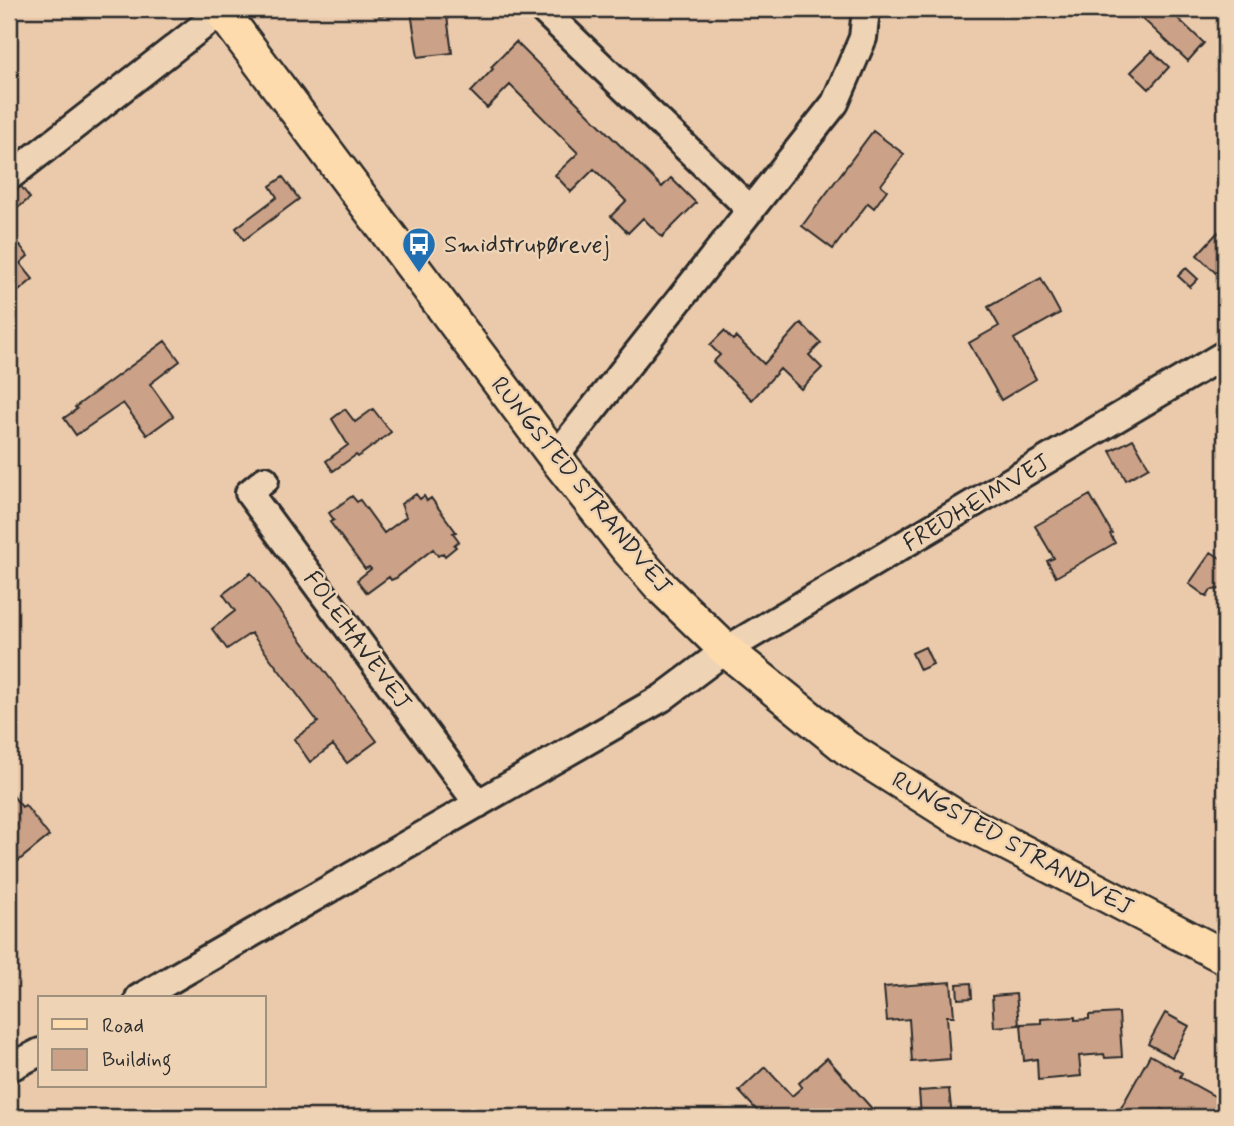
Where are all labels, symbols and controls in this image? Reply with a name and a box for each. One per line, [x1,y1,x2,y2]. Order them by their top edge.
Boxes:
bus stop icon: Smidstrupørevej [400,225,438,274]
place label: Smidstrupørevej [444,230,609,261]
street label: RUNGSTED STRANDVEJ [483,371,678,601]
street label: FREDHEIMVEJ [898,447,1056,559]
street label: FOLEHAVEVEJ [296,565,418,717]
street label: RUNGSTED STRANDVEJ [886,765,1139,924]
legend [38,996,266,1088]
text: Road [102,1012,144,1040]
text: Building [102,1046,172,1076]

